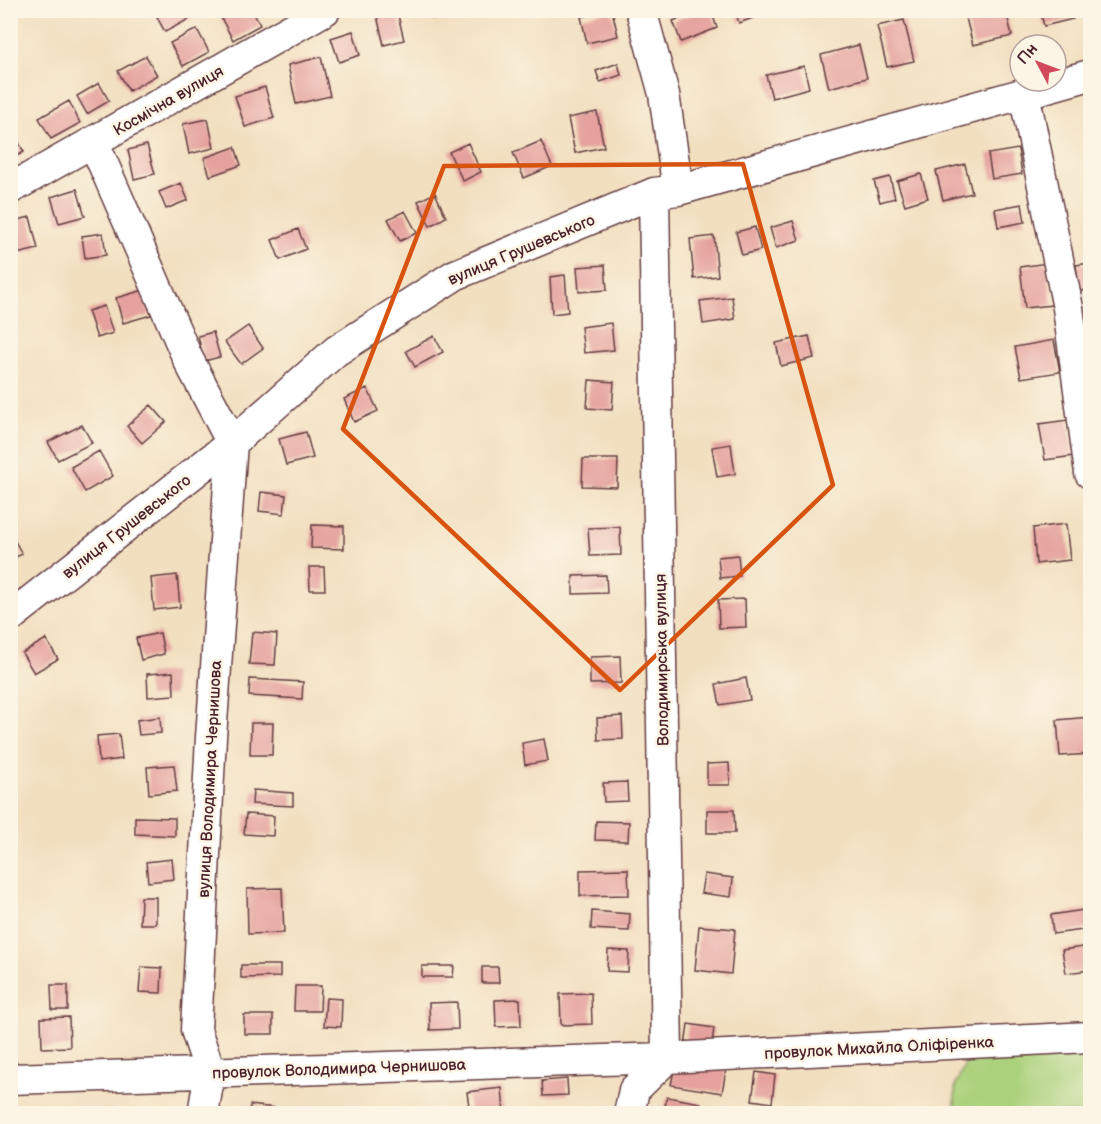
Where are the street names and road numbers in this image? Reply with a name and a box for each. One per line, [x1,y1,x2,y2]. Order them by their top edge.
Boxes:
street label: Космічна вулиця [110,62,227,141]
street label: вулиця Грушевського [445,211,598,290]
street label: вулиця Грушевського [59,471,195,583]
street label: Володимирська вулиця [651,574,674,746]
street label: вулиця Володимира Чернишова [195,659,226,898]
street label: провулок Михайла Оліфіренка [764,1033,995,1064]
street label: провулок Володимира Чернишова [212,1056,467,1083]

